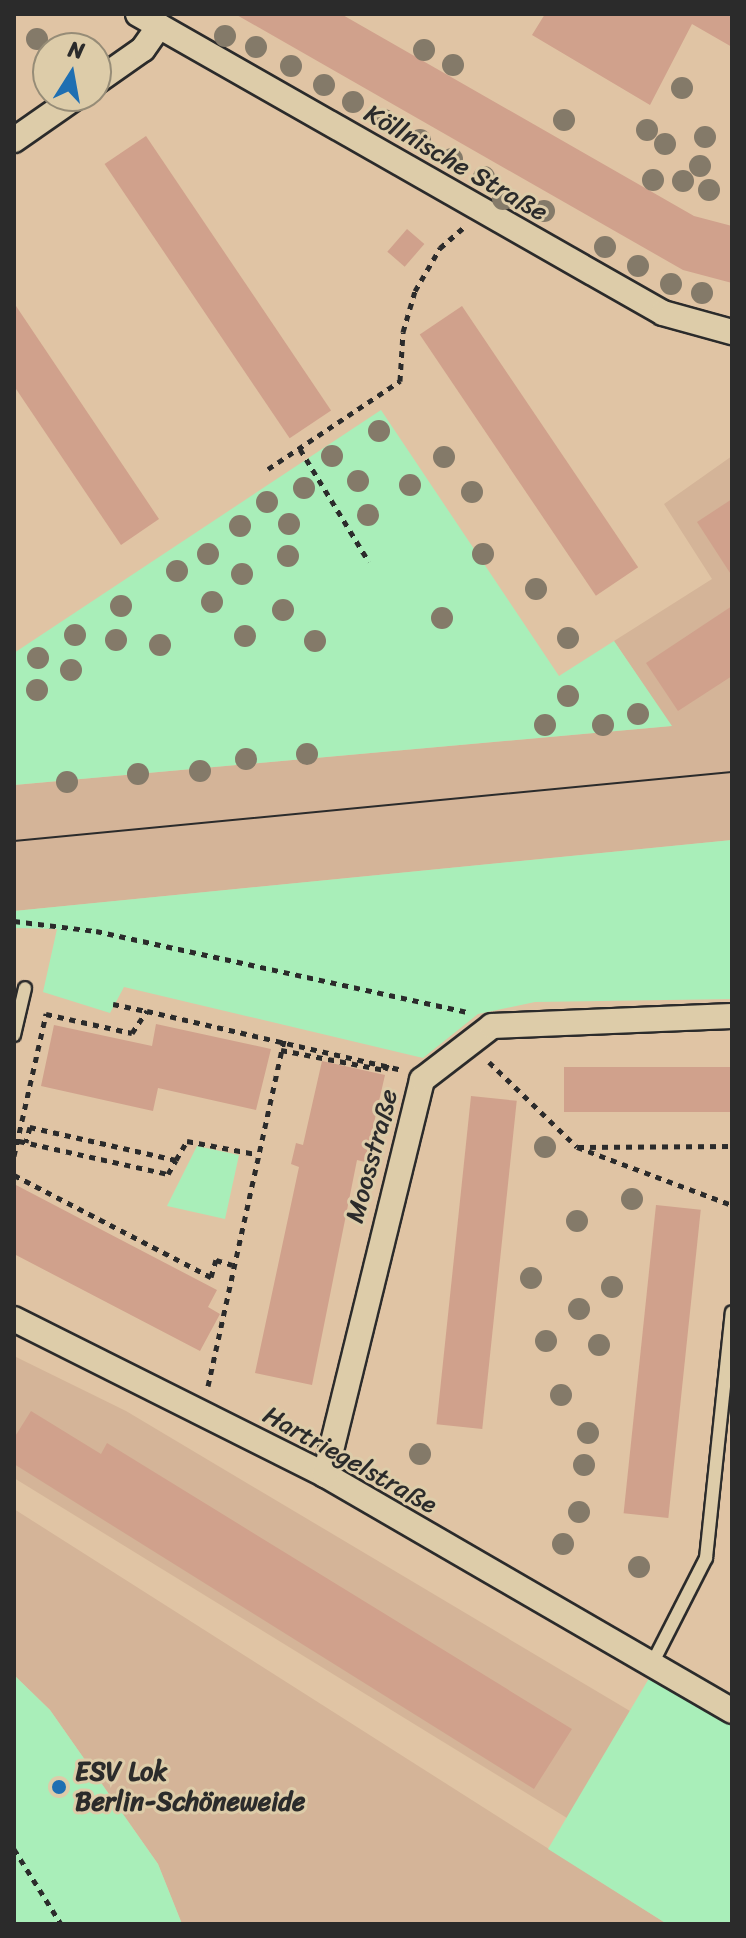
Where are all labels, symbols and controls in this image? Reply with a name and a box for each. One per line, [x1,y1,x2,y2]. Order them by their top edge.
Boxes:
text: N [65,29,87,71]
north arrow [32,32,112,112]
street label: Köllnische Straße [359,98,553,228]
street label: Moosstraße [339,1086,405,1226]
street label: Hartriegelstraße [258,1399,442,1521]
place label: ESV Lok Berlin-Schöneweide [75,1756,305,1818]
marker: ESV Lok Berlin-Schöneweide [50,1778,68,1796]

